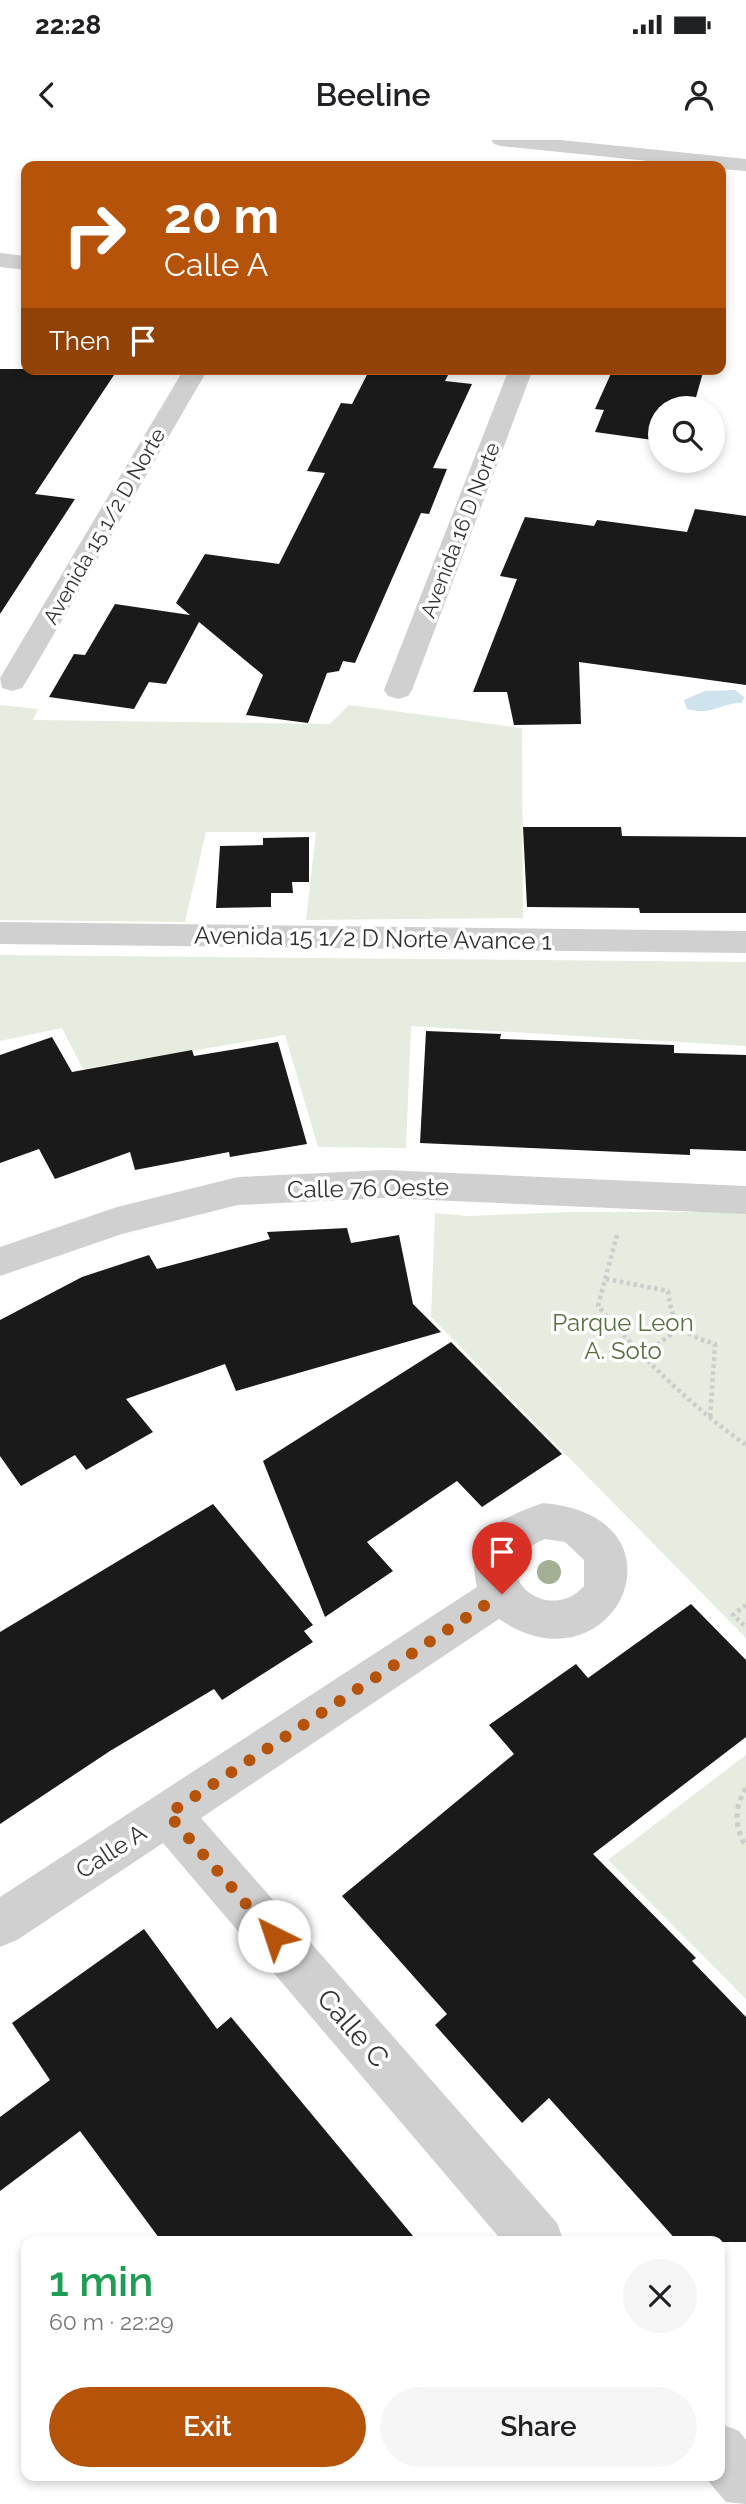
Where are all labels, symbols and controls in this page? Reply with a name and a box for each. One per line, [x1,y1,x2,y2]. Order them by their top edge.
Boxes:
text: 22:28 [35,10,101,40]
icon: back [28,76,66,114]
text: Beeline [315,76,431,113]
icon: person [680,76,718,114]
text: 20 m [164,187,279,244]
icon: right [49,189,140,280]
text: Calle A [164,246,268,283]
icon: arrive [124,322,162,360]
text: Then [49,326,110,356]
map controls [648,396,725,473]
button: search [648,396,725,473]
street label: Avenida 15 1/2 D Norte [38,424,170,628]
street label: Avenida 16 D Norte [415,439,505,621]
street label: Avenida 15 1/2 D Norte Avance 1 [194,920,552,956]
street label: Calle 76 Oeste [287,1172,449,1204]
park label: Parque Leon A. Soto [552,1308,694,1365]
pin [472,1522,532,1594]
icon: arrive [483,1533,521,1571]
street label: Calle A [70,1818,152,1884]
position arrow [237,1899,311,1973]
street label: Calle C [310,1982,396,2074]
text: 1 min [49,2257,153,2306]
button: close [623,2259,697,2333]
text: 60 m · 22:29 [49,2308,174,2335]
button: Exit [49,2387,366,2467]
button: Share [380,2387,697,2467]

